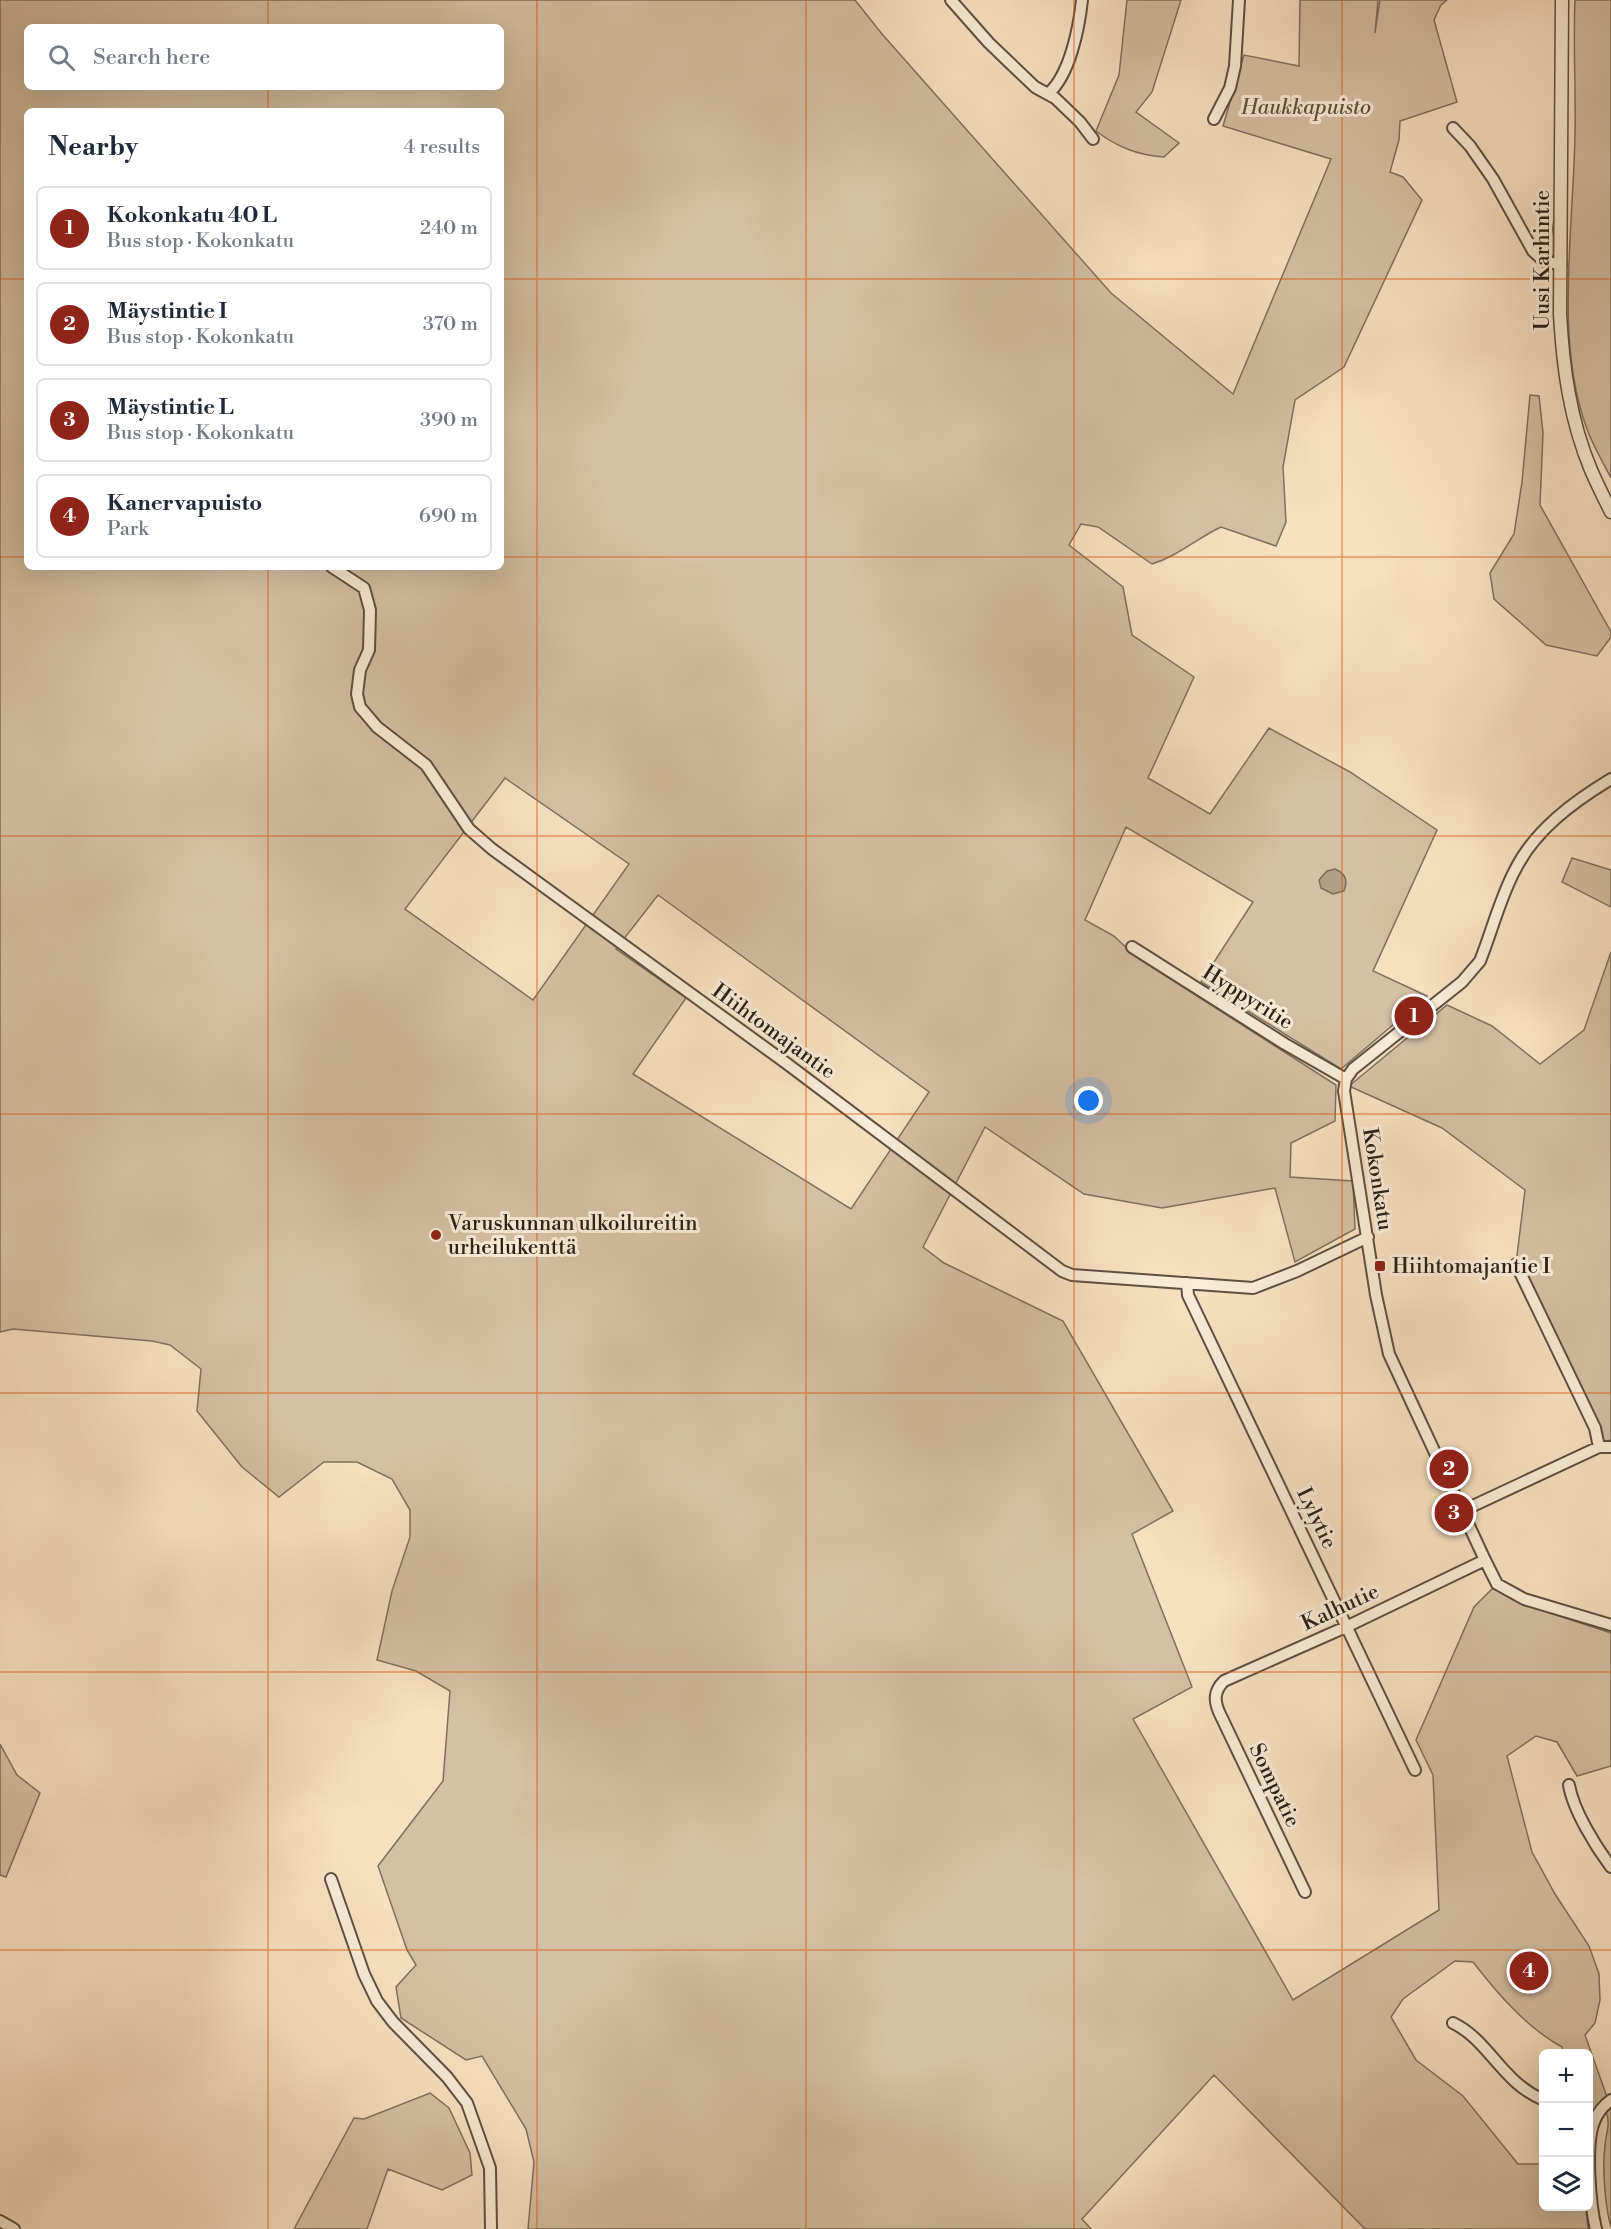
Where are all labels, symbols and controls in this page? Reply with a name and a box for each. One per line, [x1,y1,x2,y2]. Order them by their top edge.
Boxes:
search box [24,24,504,90]
icon: search [45,41,78,74]
text: Search here [93,44,210,71]
park label: Haukkapuisto [1240,95,1371,121]
text: Nearby [48,131,138,163]
text: 4 results [403,135,480,160]
street label: Uusi Karhintie [1530,190,1556,330]
text: Kokonkatu 40 L [107,202,277,229]
text: 1 [65,216,74,241]
text: 240 m [420,216,478,241]
text: Bus stop · Kokonkatu [107,229,294,254]
text: Mäystintie I [107,298,227,325]
text: 2 [63,312,76,337]
text: 370 m [423,312,478,337]
text: Bus stop · Kokonkatu [107,325,294,350]
text: Mäystintie L [107,394,234,421]
text: 3 [63,408,76,433]
text: 390 m [420,408,478,433]
text: Bus stop · Kokonkatu [107,421,294,446]
text: Kanervapuisto [107,490,262,517]
text: 4 [63,504,76,529]
text: 690 m [419,504,478,529]
text: Park [107,517,149,542]
street label: Hyppyritie [1197,960,1298,1036]
street label: Hiihtomajantie [707,978,840,1085]
pin: 1 [1394,994,1434,1038]
your location [1074,1086,1103,1115]
street label: Kokonkatu [1356,1126,1398,1232]
place label: Varuskunnan ulkoilureitin urheilukenttä [447,1211,698,1261]
marker: Varuskunnan ulkoilureitin urheilukenttä [429,1228,443,1242]
place label: Hiihtomajantie I [1392,1254,1550,1280]
marker: Hiihtomajantie I [1373,1259,1387,1273]
pin: 2 [1430,1446,1468,1492]
street label: Lylytie [1290,1483,1342,1553]
pin: 3 [1434,1490,1474,1536]
street label: Kalhutie [1298,1579,1383,1637]
street label: Sompatie [1243,1739,1305,1832]
pin: 4 [1510,1948,1549,1994]
map controls [1539,2049,1593,2211]
button: + [1539,2049,1593,2103]
button: − [1539,2103,1593,2157]
button: layers [1539,2157,1593,2211]

